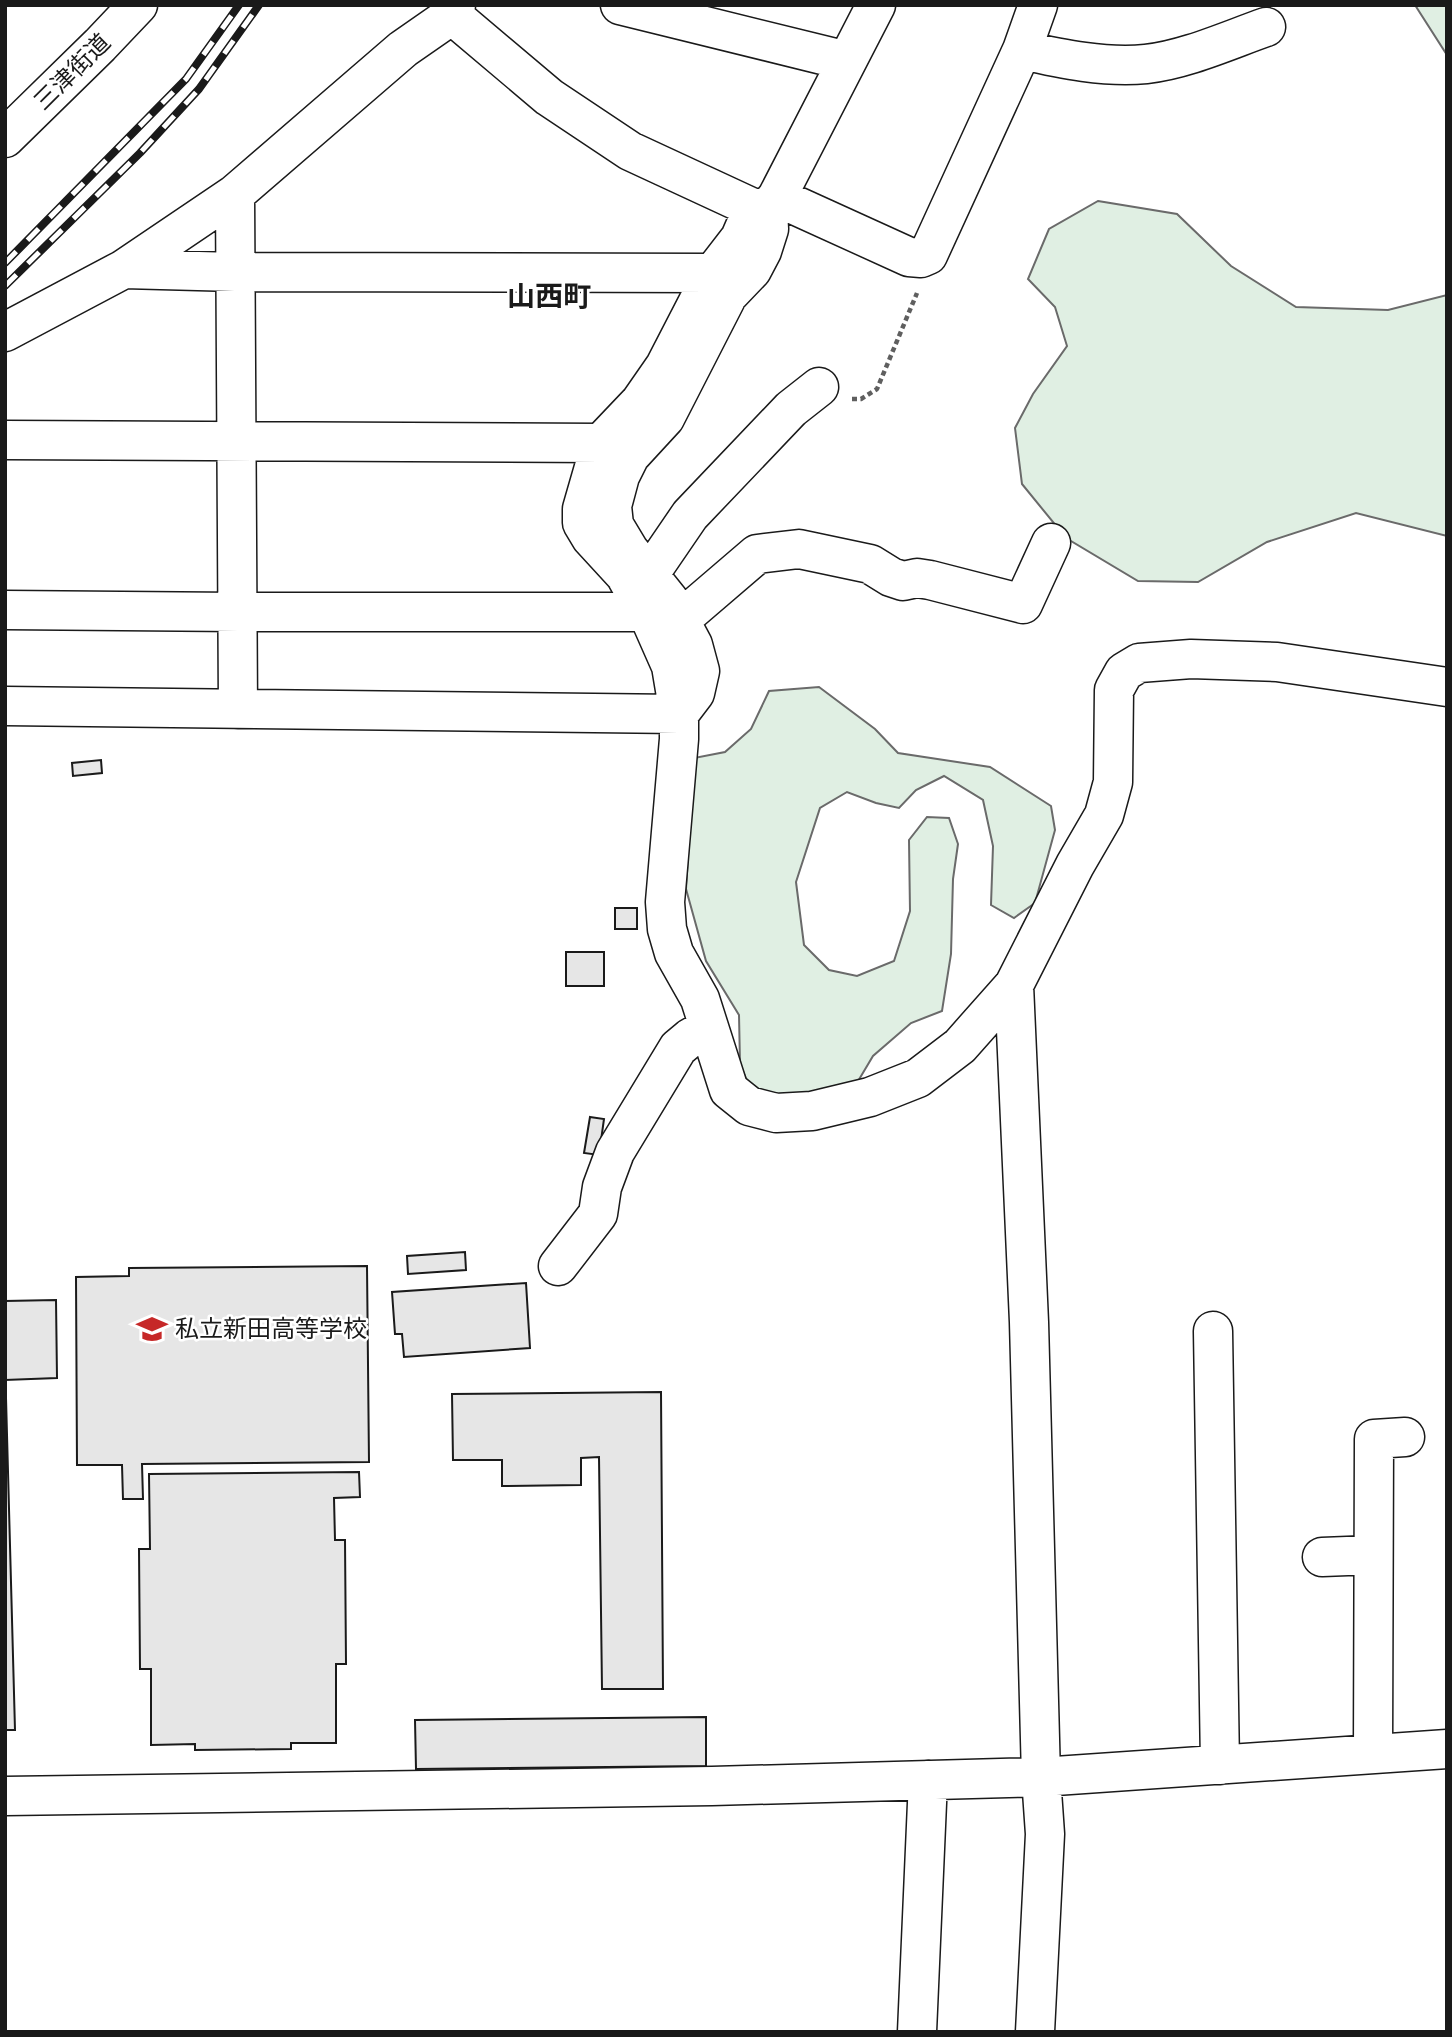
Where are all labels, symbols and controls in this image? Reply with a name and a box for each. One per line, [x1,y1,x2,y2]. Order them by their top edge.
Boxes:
street label: 三津街道 [27,27,116,116]
district label: 山西町 [507,279,591,313]
school or university icon: 私立新田高等学校 [135,1312,169,1346]
place label: 私立新田高等学校 [175,1314,367,1343]

